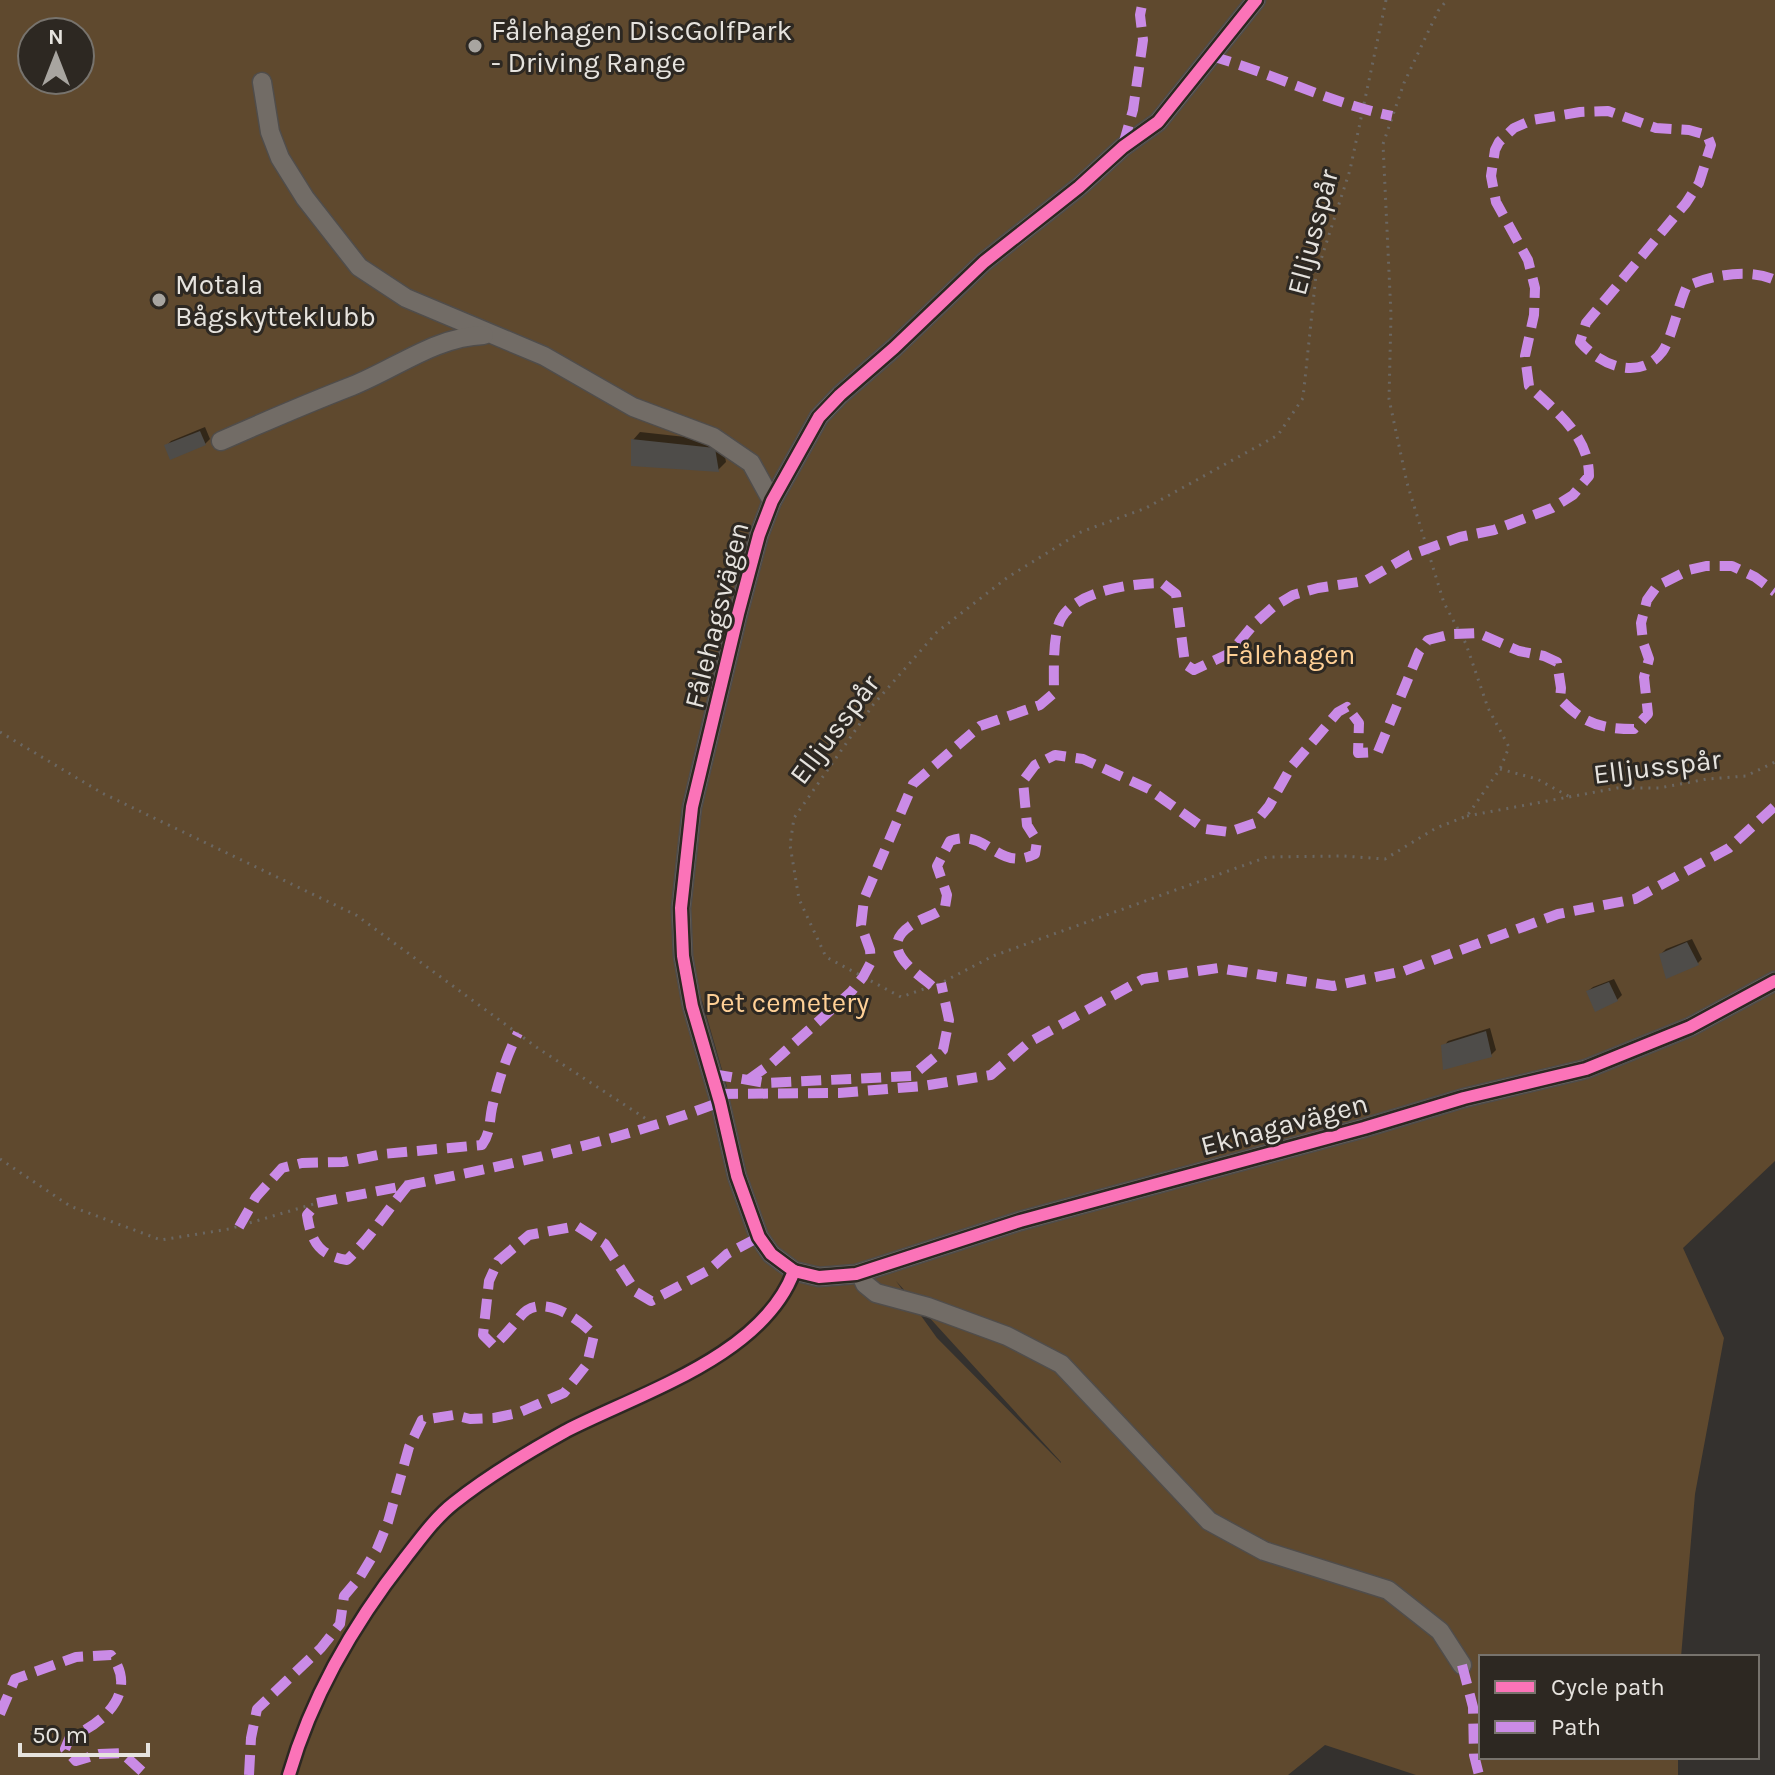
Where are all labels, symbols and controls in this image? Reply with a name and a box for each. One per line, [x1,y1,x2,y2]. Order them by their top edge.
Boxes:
place label: Fålehagen DiscGolfPark - Driving Range [491,14,792,79]
north arrow [16,16,96,96]
text: N [48,24,64,50]
marker: Fålehagen DiscGolfPark - Driving Range [466,37,484,55]
street label: Elljusspår [1280,165,1345,298]
place label: Motala Bågskytteklubb [175,268,376,333]
marker: Motala Bågskytteklubb [150,291,168,309]
street label: Fålehagsvägen [677,518,756,712]
park label: Fålehagen [1224,638,1356,671]
street label: Elljusspår [783,667,887,791]
street label: Elljusspår [1591,742,1724,791]
park label: Pet cemetery [705,986,869,1019]
street label: Ekhagavägen [1197,1086,1371,1163]
legend [1479,1655,1759,1759]
text: Cycle path [1551,1673,1665,1701]
scale bar [20,1707,148,1757]
text: Path [1551,1713,1601,1741]
text: 50 m [32,1721,88,1749]

